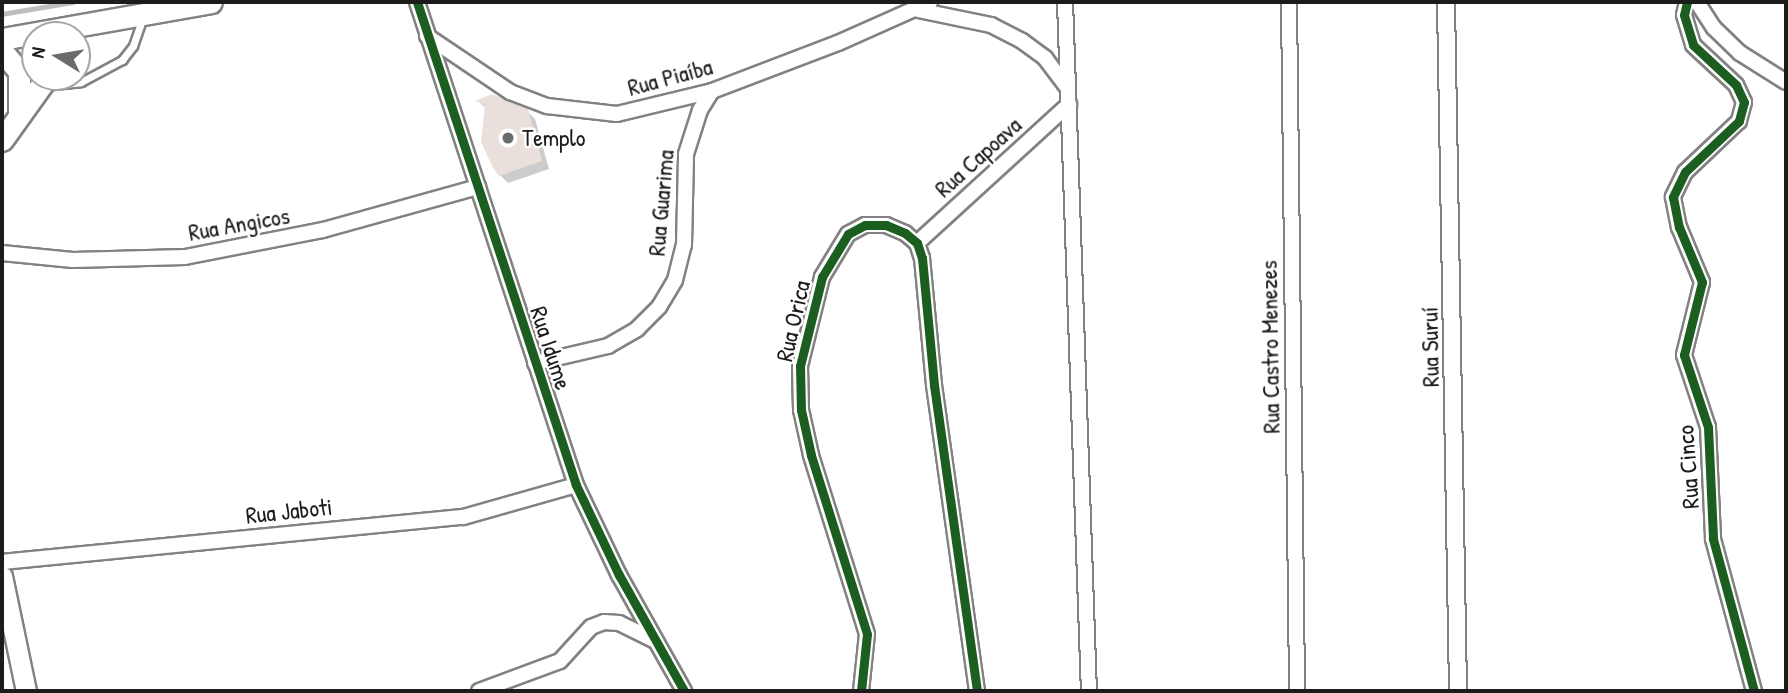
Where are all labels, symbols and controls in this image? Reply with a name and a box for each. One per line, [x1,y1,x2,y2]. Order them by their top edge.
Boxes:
north arrow [21,21,91,91]
text: N [24,45,51,60]
street label: Rua Piaíba [625,52,715,102]
street label: Rua Capoava [929,111,1027,203]
place label: Templo [522,124,585,152]
marker: Templo [500,130,516,146]
street label: Rua Guarima [642,149,680,257]
street label: Rua Angicos [186,201,292,247]
street label: Rua Castro Menezes [1254,260,1286,434]
street label: Rua Orica [770,278,816,364]
street label: Rua Idume [524,303,578,393]
street label: Rua Suruí [1415,307,1445,387]
street label: Rua Cinco [1671,424,1705,510]
street label: Rua Jaboti [244,492,334,530]

